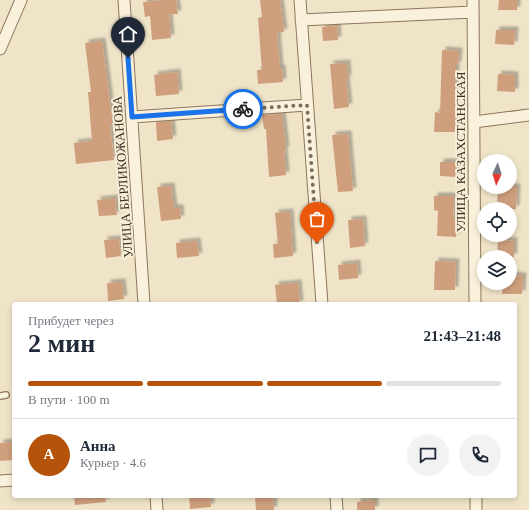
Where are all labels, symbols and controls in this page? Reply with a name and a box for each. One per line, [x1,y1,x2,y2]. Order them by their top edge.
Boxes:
pin [111,17,145,58]
icon: home [117,23,139,45]
street label: УЛИЦА КАЗАХСТАНСКАЯ [453,71,468,232]
courier [223,89,263,129]
street label: УЛИЦА БЕРЛИКОЖАНОВА [109,95,136,258]
icon: bike [232,98,254,120]
north arrow [477,154,517,194]
map controls [477,154,517,290]
pin [300,202,334,243]
button: locate [477,202,517,242]
icon: bag [306,208,328,230]
button: layers [477,250,517,290]
text: Прибудет через [28,313,114,328]
text: 21:43–21:48 [424,328,501,344]
text: 2 мин [28,329,95,358]
text: В пути · 100 m [28,392,110,407]
button: chat [407,434,449,476]
button: phone [459,434,501,476]
text: Анна [80,438,116,454]
text: А [44,446,54,462]
text: Курьер · 4.6 [80,455,146,470]

